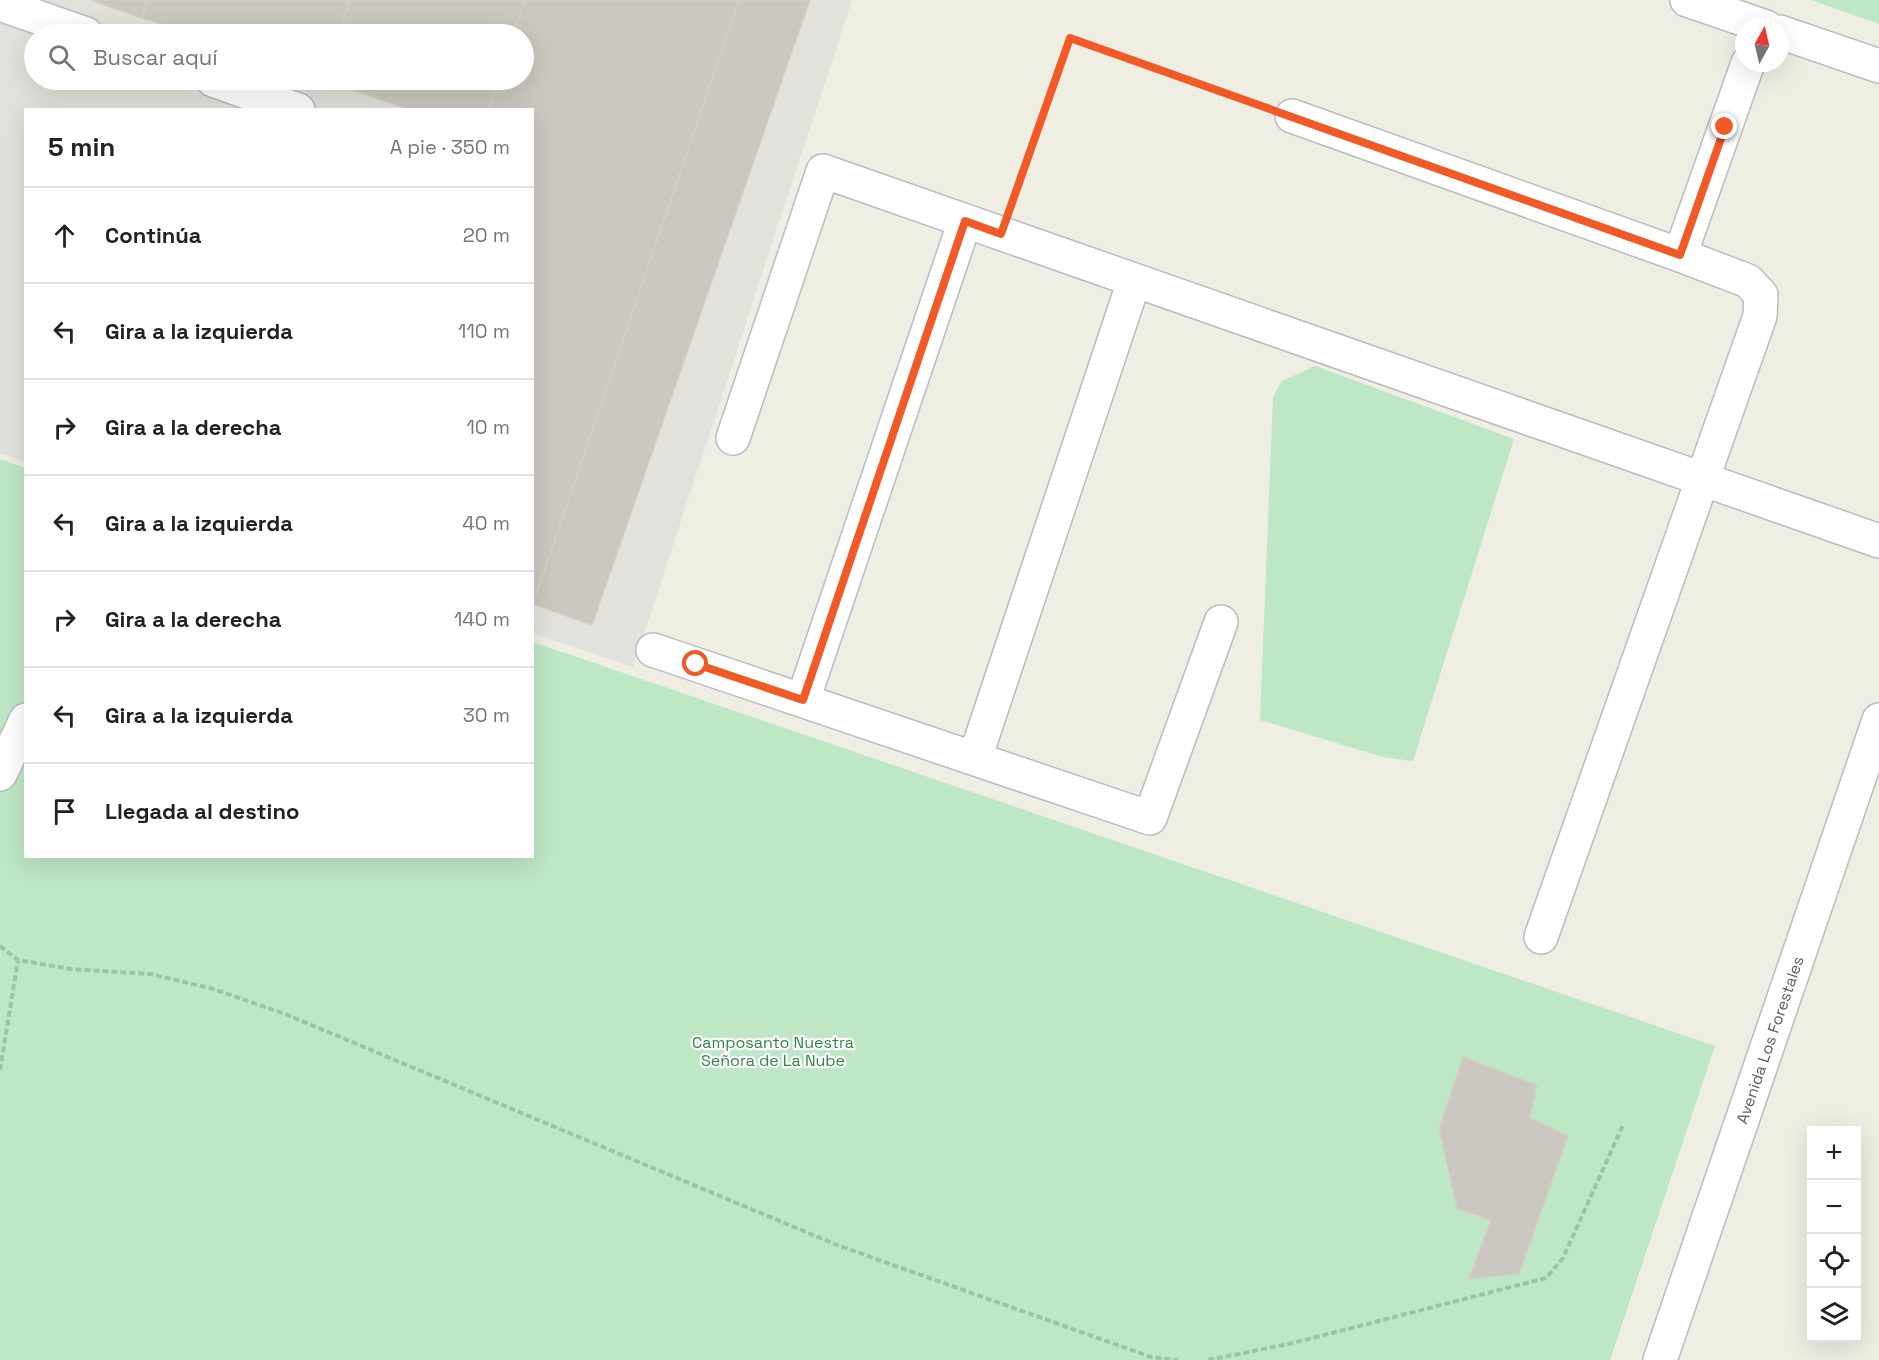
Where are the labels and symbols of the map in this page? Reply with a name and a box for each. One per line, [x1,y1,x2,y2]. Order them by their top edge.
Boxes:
north arrow [1735,18,1789,72]
route end [1711,113,1737,139]
route start [682,650,708,676]
street label: Avenida Los Forestales [1731,953,1809,1127]
park label: Camposanto Nuestra Señora de La Nube [692,1032,854,1071]

